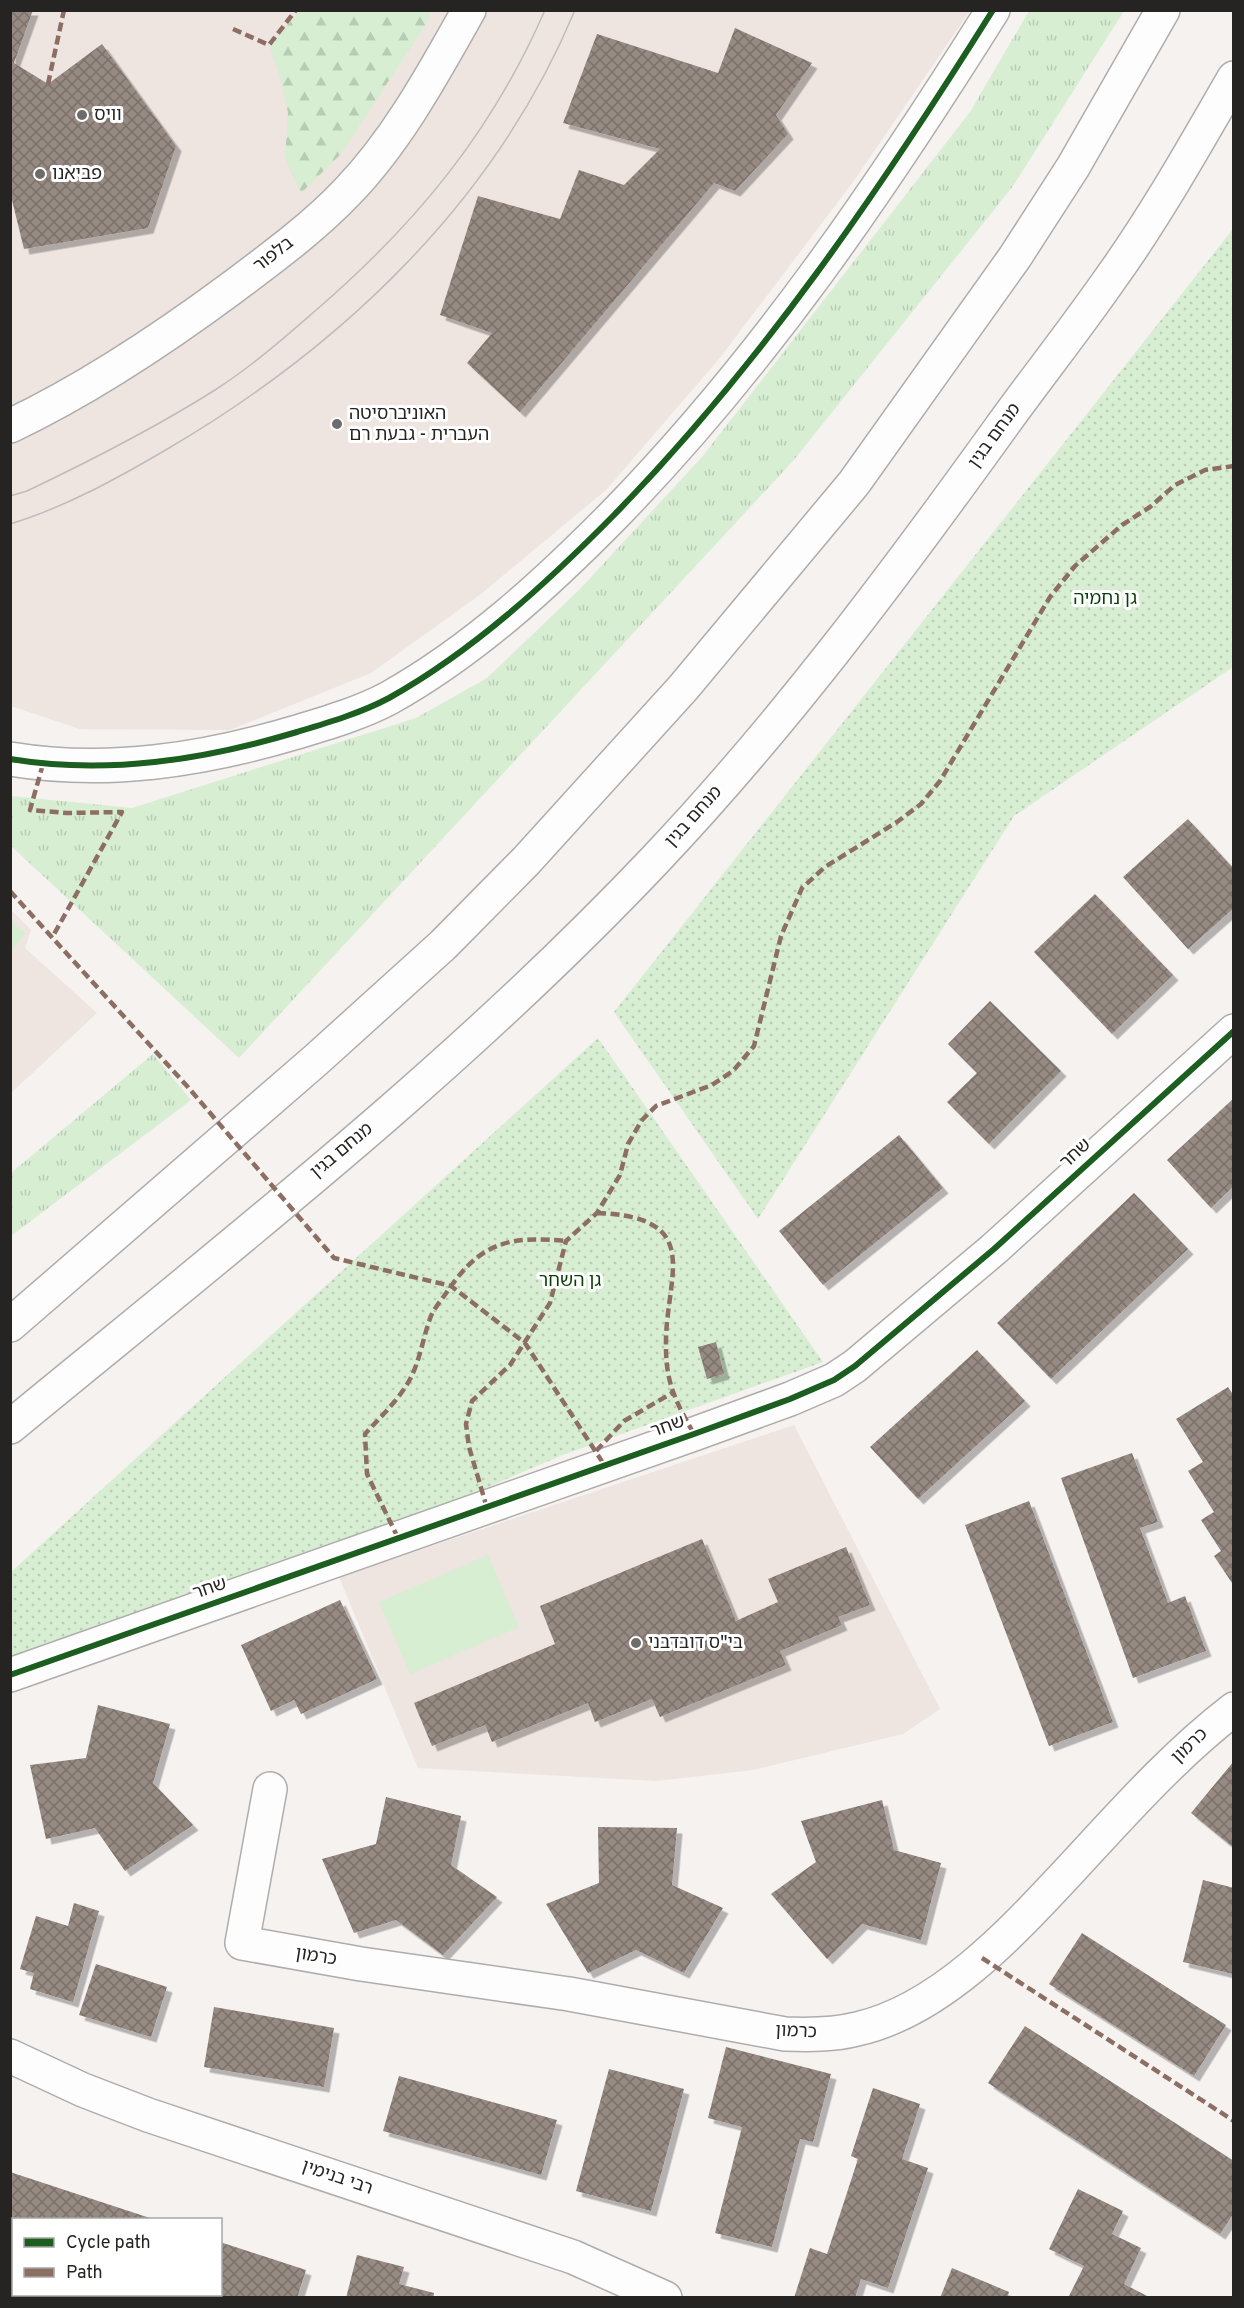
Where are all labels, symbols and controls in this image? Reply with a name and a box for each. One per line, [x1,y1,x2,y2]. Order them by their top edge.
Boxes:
place label: וויס [94,104,122,127]
marker: וויס [75,108,89,122]
place label: פביאנו [52,163,102,186]
marker: פביאנו [33,167,47,181]
street label: בלפור [249,232,299,278]
street label: מנחם בגין [964,399,1026,473]
place label: האוניברסיטה העברית - גבעת רם [349,403,489,447]
marker: האוניברסיטה העברית - גבעת רם [330,417,344,431]
park label: גן נחמיה [1073,588,1137,611]
street label: מנחם בגין [660,781,728,853]
street label: מנחם בגין [306,1118,378,1184]
street label: שחר [1056,1134,1096,1174]
park label: גן השחר [539,1270,602,1293]
street label: שחר [648,1410,688,1444]
street label: שחר [190,1573,230,1605]
place label: בי"ס דובדבני [648,1632,743,1655]
marker: בי"ס דובדבני [629,1636,643,1650]
street label: כרמון [1167,1723,1213,1769]
street label: כרמון [294,1942,338,1972]
street label: כרמון [775,2019,817,2045]
street label: רבי בנימין [298,2155,376,2201]
legend [12,2218,222,2296]
text: Cycle path [66,2232,151,2255]
text: Path [66,2262,103,2285]

